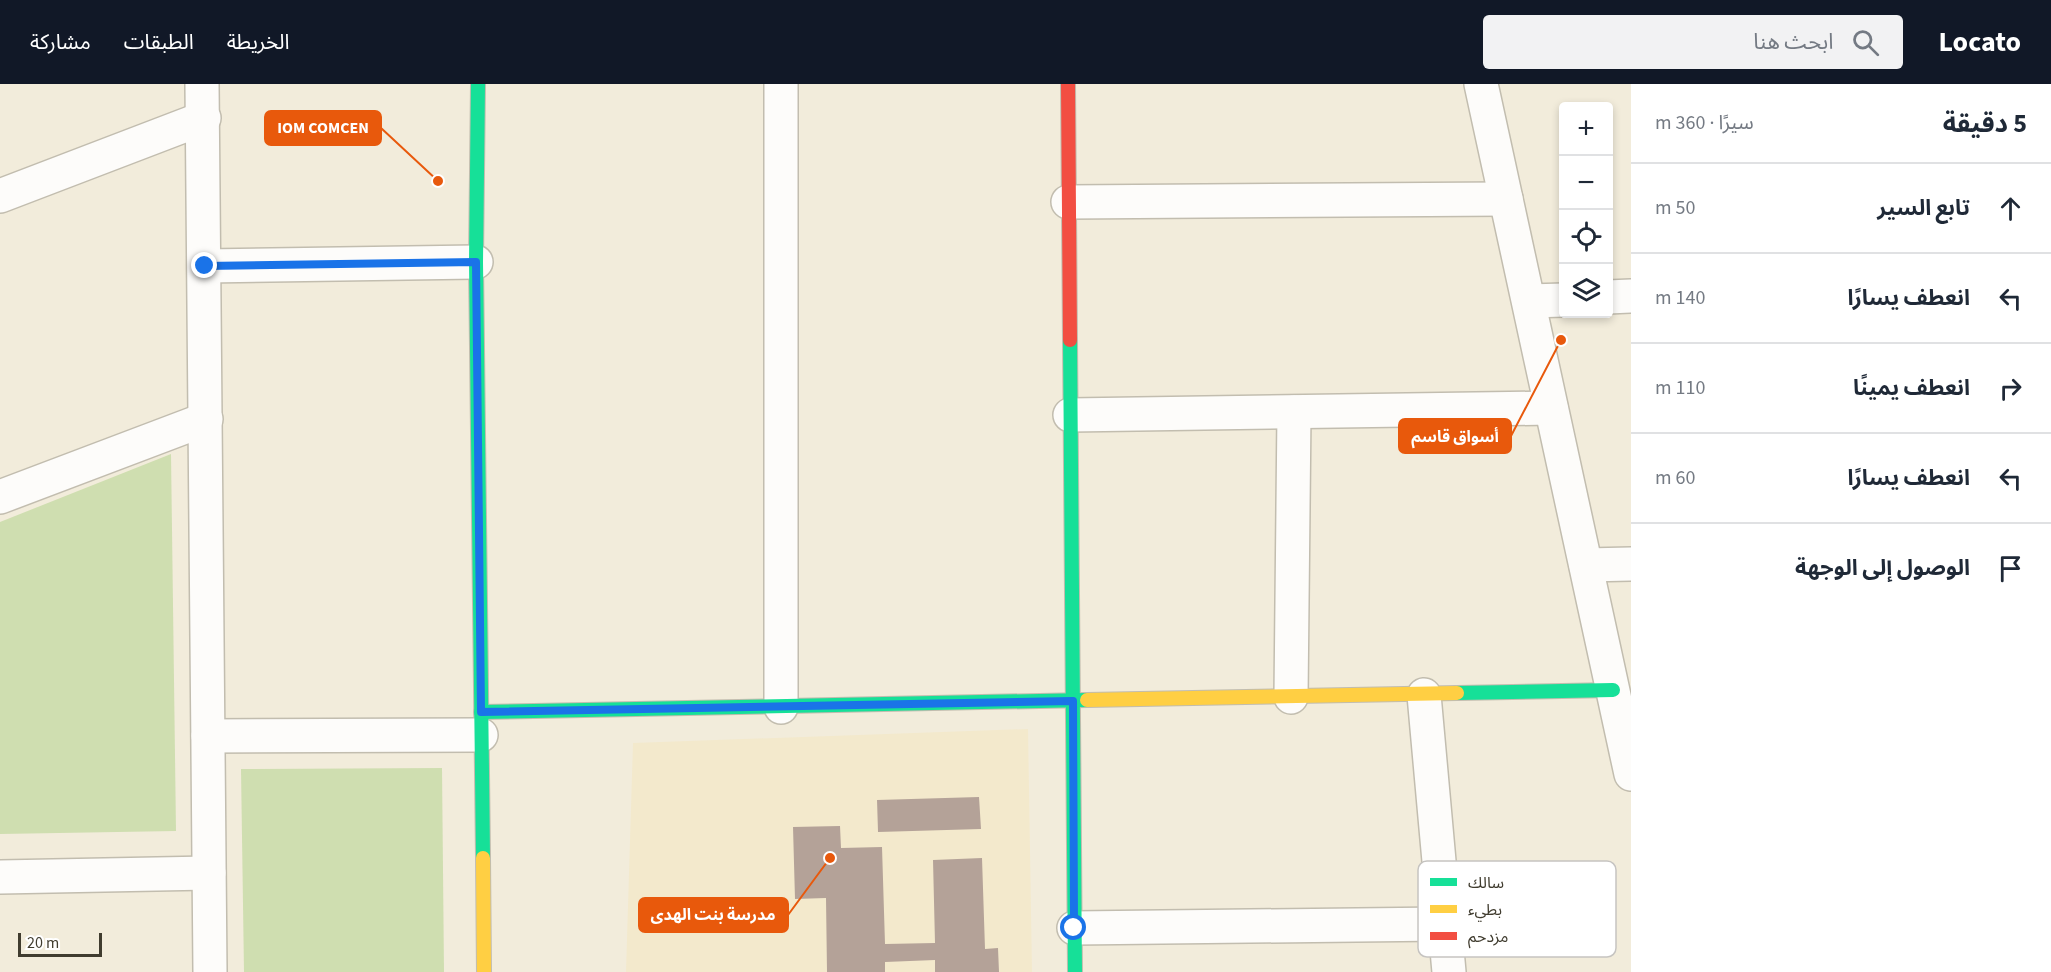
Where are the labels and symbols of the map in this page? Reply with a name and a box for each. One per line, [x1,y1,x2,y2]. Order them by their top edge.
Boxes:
callout: IOM COMCEN [265,111,381,145]
text: IOM COMCEN [277,117,369,139]
route end [191,252,217,278]
callout: أسواق قاسم [1399,419,1511,453]
text: أسواق قاسم [1411,426,1499,449]
legend [1418,861,1616,957]
text: سالك [1468,872,1504,894]
callout: مدرسة بنت الهدی [639,898,788,932]
text: بطيء [1468,899,1502,922]
text: مدرسة بنت الهدی [650,904,776,926]
route start [1060,914,1086,940]
text: مزدحم [1468,926,1508,949]
scale bar [18,930,102,958]

